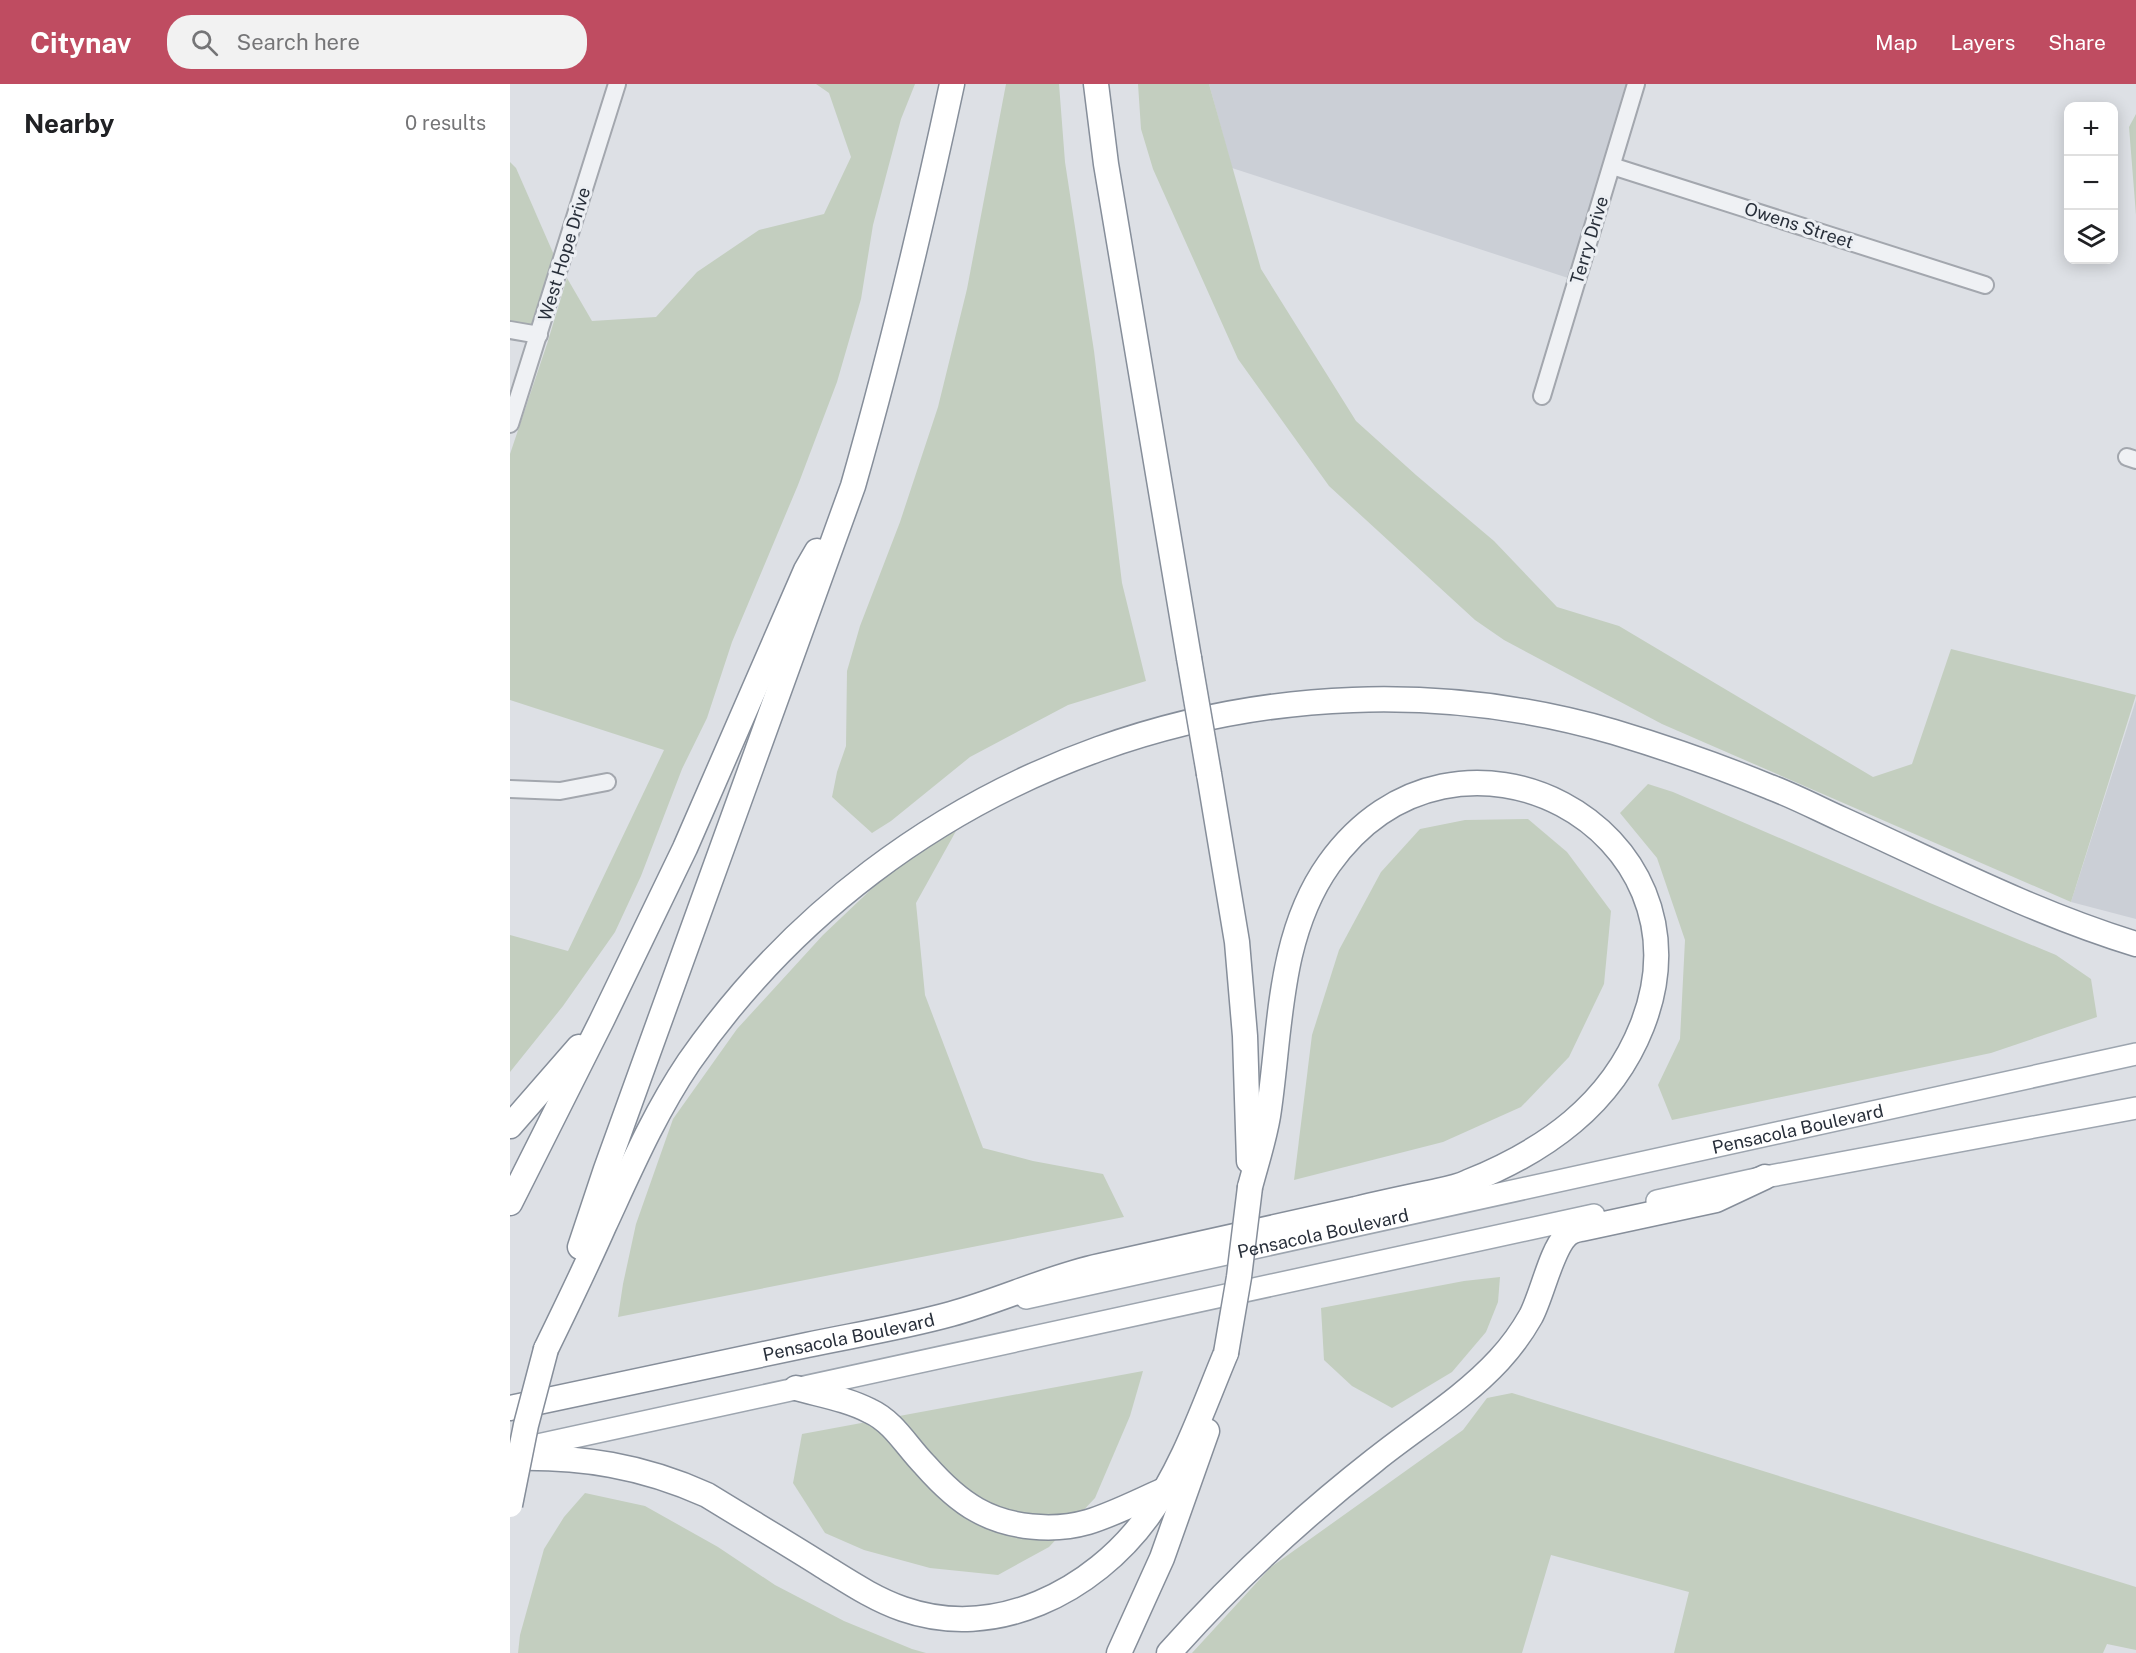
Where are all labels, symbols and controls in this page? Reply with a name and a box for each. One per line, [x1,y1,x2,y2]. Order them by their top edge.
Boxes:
search box [167,15,587,69]
text: Citynav [30,26,131,59]
icon: search [188,26,221,59]
text: Search here [236,29,360,55]
text: Map [1875,30,1918,55]
text: Layers [1951,30,2015,55]
text: Share [2048,30,2106,55]
map controls [2064,102,2118,264]
button: + [2064,102,2118,156]
text: Nearby [24,108,114,139]
text: 0 results [405,111,486,135]
button: − [2064,156,2118,210]
street label: West Hope Drive [534,185,594,323]
street label: Terry Drive [1566,193,1612,287]
street label: Owens Street [1742,197,1856,253]
button: layers [2064,210,2118,264]
street label: Pensacola Boulevard [1710,1099,1885,1157]
street label: Pensacola Boulevard [1235,1204,1411,1262]
street label: Pensacola Boulevard [761,1308,937,1365]

